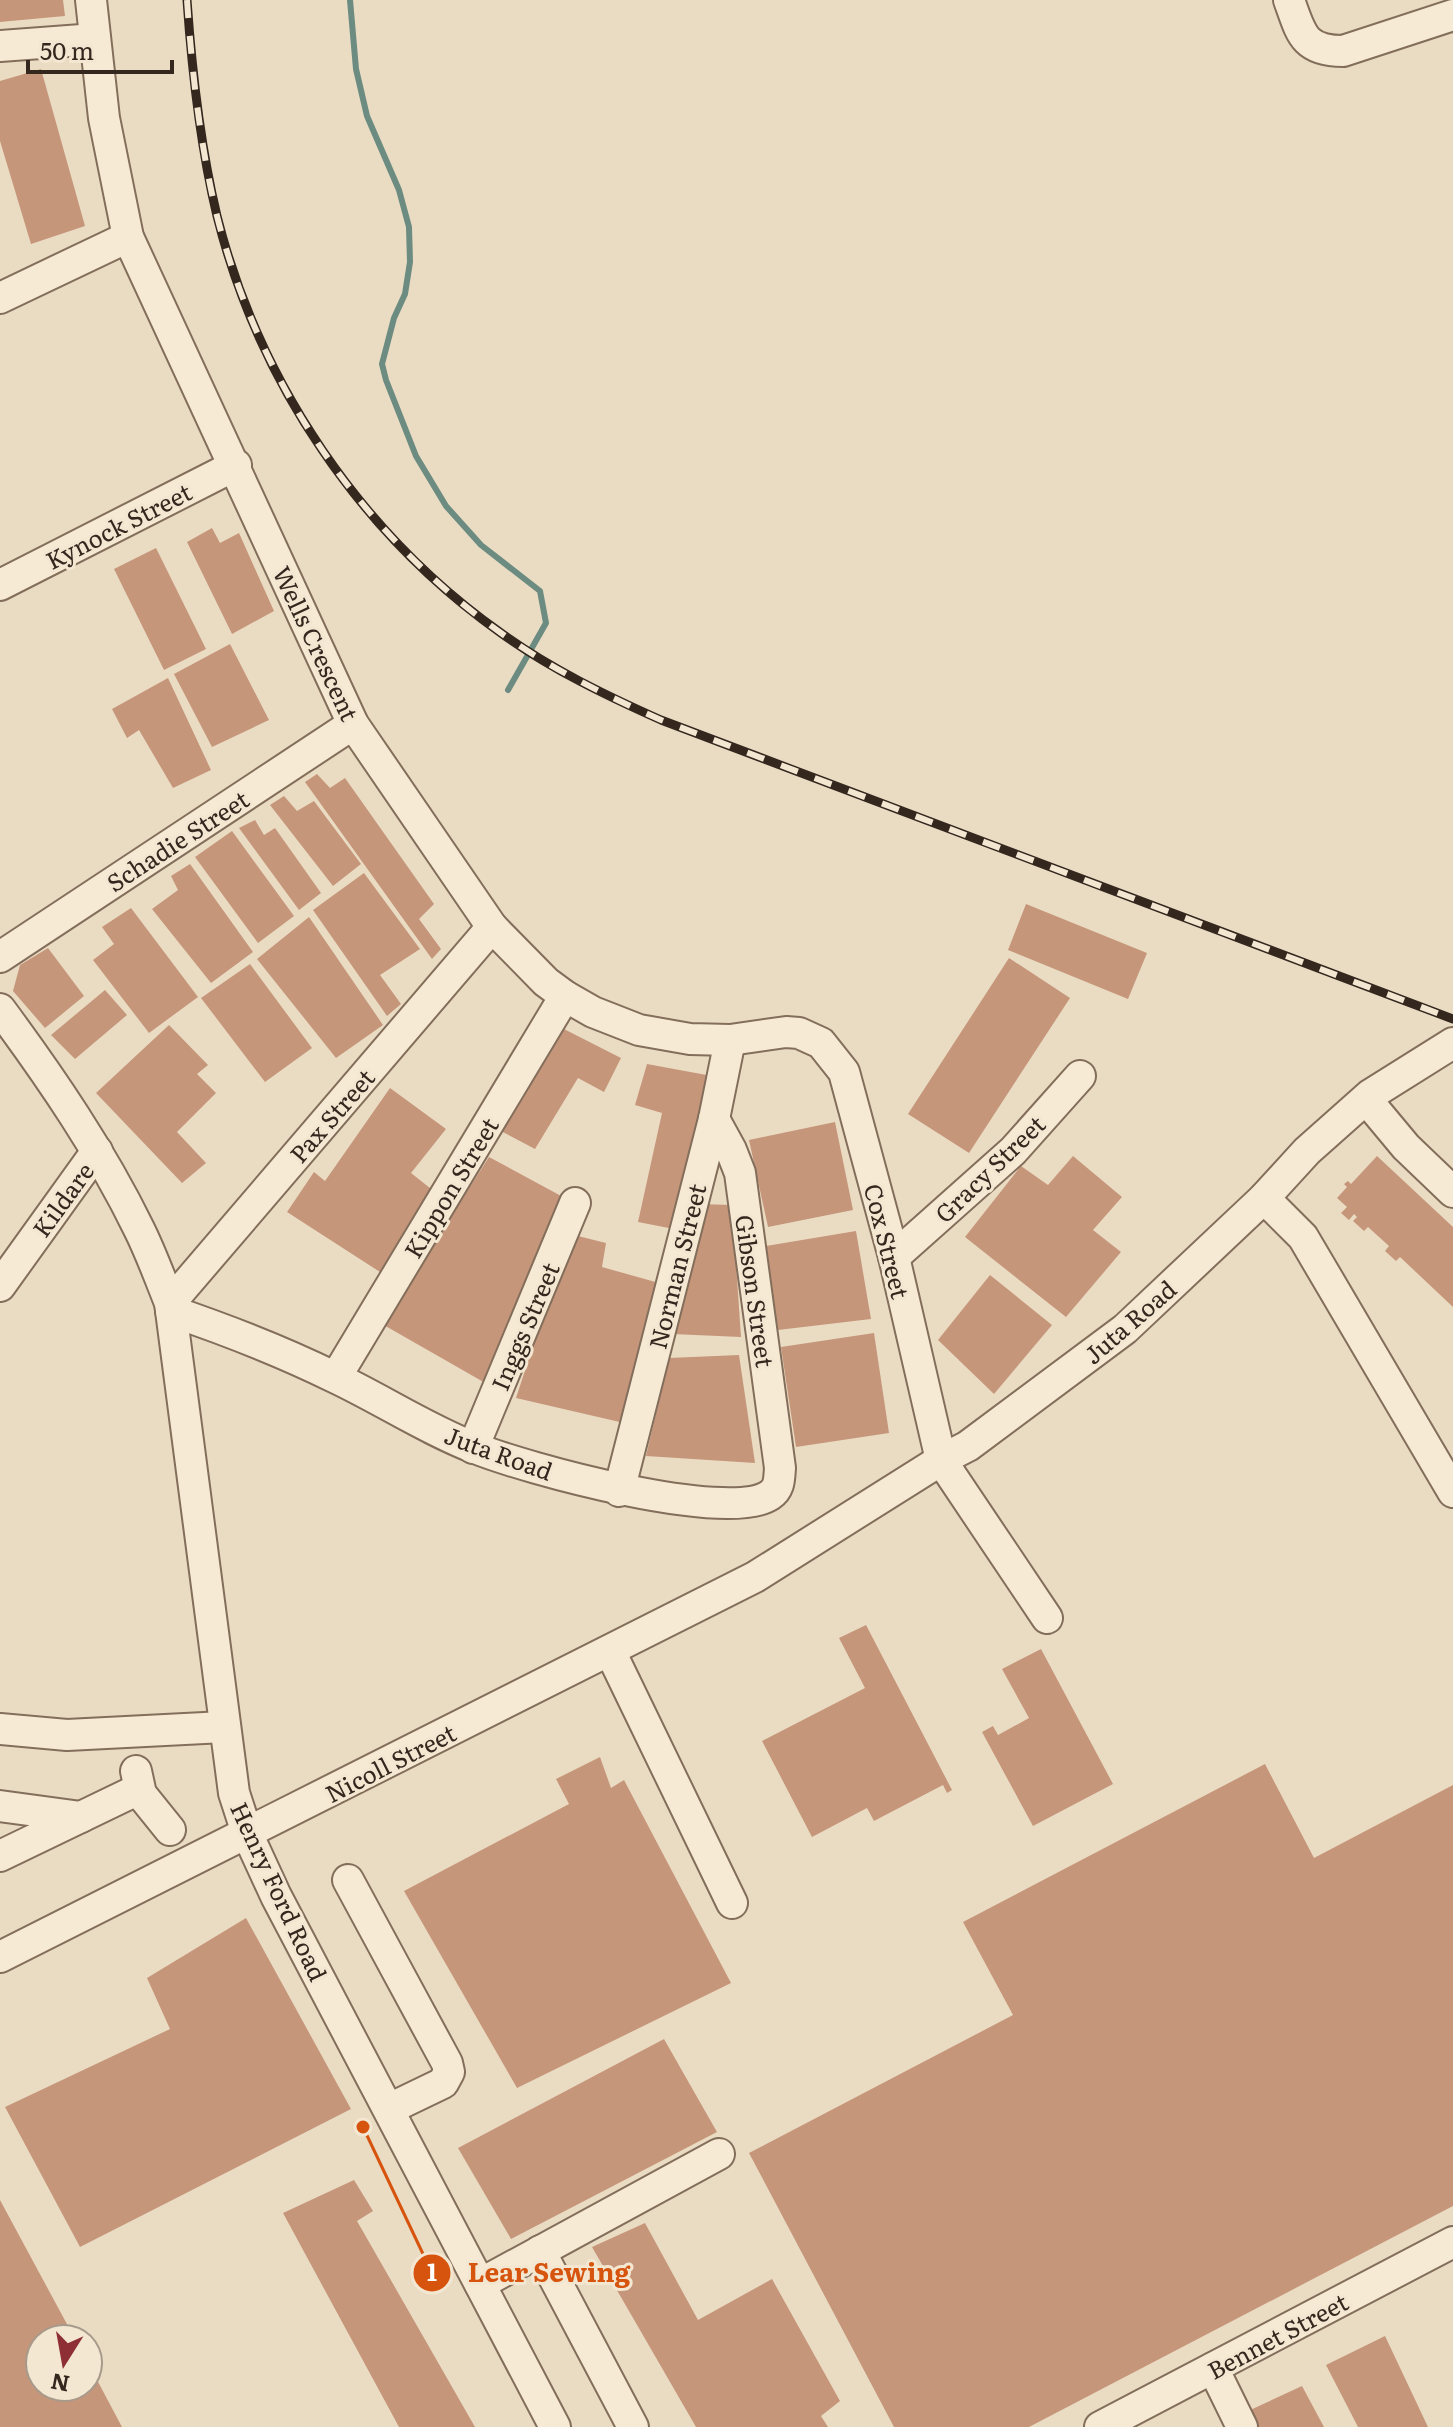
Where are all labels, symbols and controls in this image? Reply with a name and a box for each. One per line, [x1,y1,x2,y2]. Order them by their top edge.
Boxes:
scale bar [28,24,172,74]
text: 50 m [40,32,94,67]
street label: Kynock Street [39,473,197,577]
street label: Wells Crescent [266,560,368,727]
street label: Schadie Street [99,781,255,899]
street label: Pax Street [280,1060,382,1170]
street label: Gracy Street [926,1106,1052,1230]
street label: Kippon Street [394,1110,506,1264]
street label: Kildare [23,1154,101,1244]
street label: Norman Street [639,1179,714,1352]
street label: Cox Street [857,1180,919,1302]
street label: Gibson Street [728,1212,784,1370]
street label: Inggs Street [481,1256,567,1396]
street label: Juta Road [1075,1271,1183,1371]
street label: Juta Road [440,1416,558,1488]
street label: Nicoll Street [319,1714,462,1810]
street label: Henry Ford Road [223,1796,337,1987]
callout: Lear Sewing [412,2248,646,2298]
text: Lear Sewing [468,2251,631,2290]
text: 1 [427,2253,437,2288]
street label: Bennet Street [1200,2283,1354,2387]
north arrow [24,2323,104,2403]
text: N [48,2366,72,2402]

